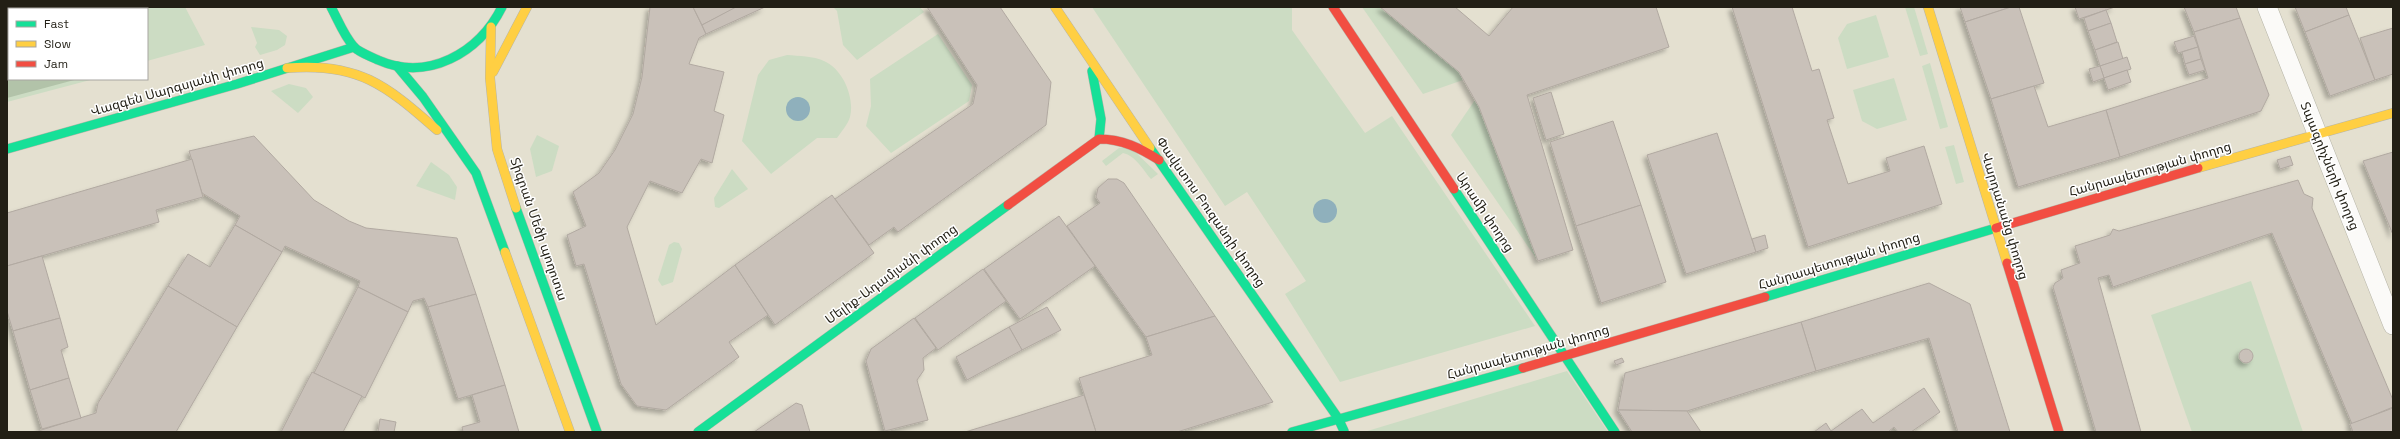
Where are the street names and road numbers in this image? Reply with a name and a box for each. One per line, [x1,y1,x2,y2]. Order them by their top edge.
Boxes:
street label: Վազգեն Սարգսյանի փողոց [88,54,266,120]
street label: Տպագրիչների փողոց [2296,99,2364,233]
street label: Փավստոս Բուզանդի փողոց [1153,134,1269,290]
street label: Հանրապետության փողոց [2067,138,2233,200]
street label: Վարդանանց փողոց [1978,151,2032,281]
street label: Տիգրան Մեծի պողոտա [506,155,572,303]
street label: Արամի փողոց [1452,169,1518,255]
street label: Մելիք-Ադամյանի փողոց [821,220,961,328]
street label: Հանրապետության փողոց [1756,228,1922,294]
street label: Հանրապետության փողոց [1445,321,1611,383]

